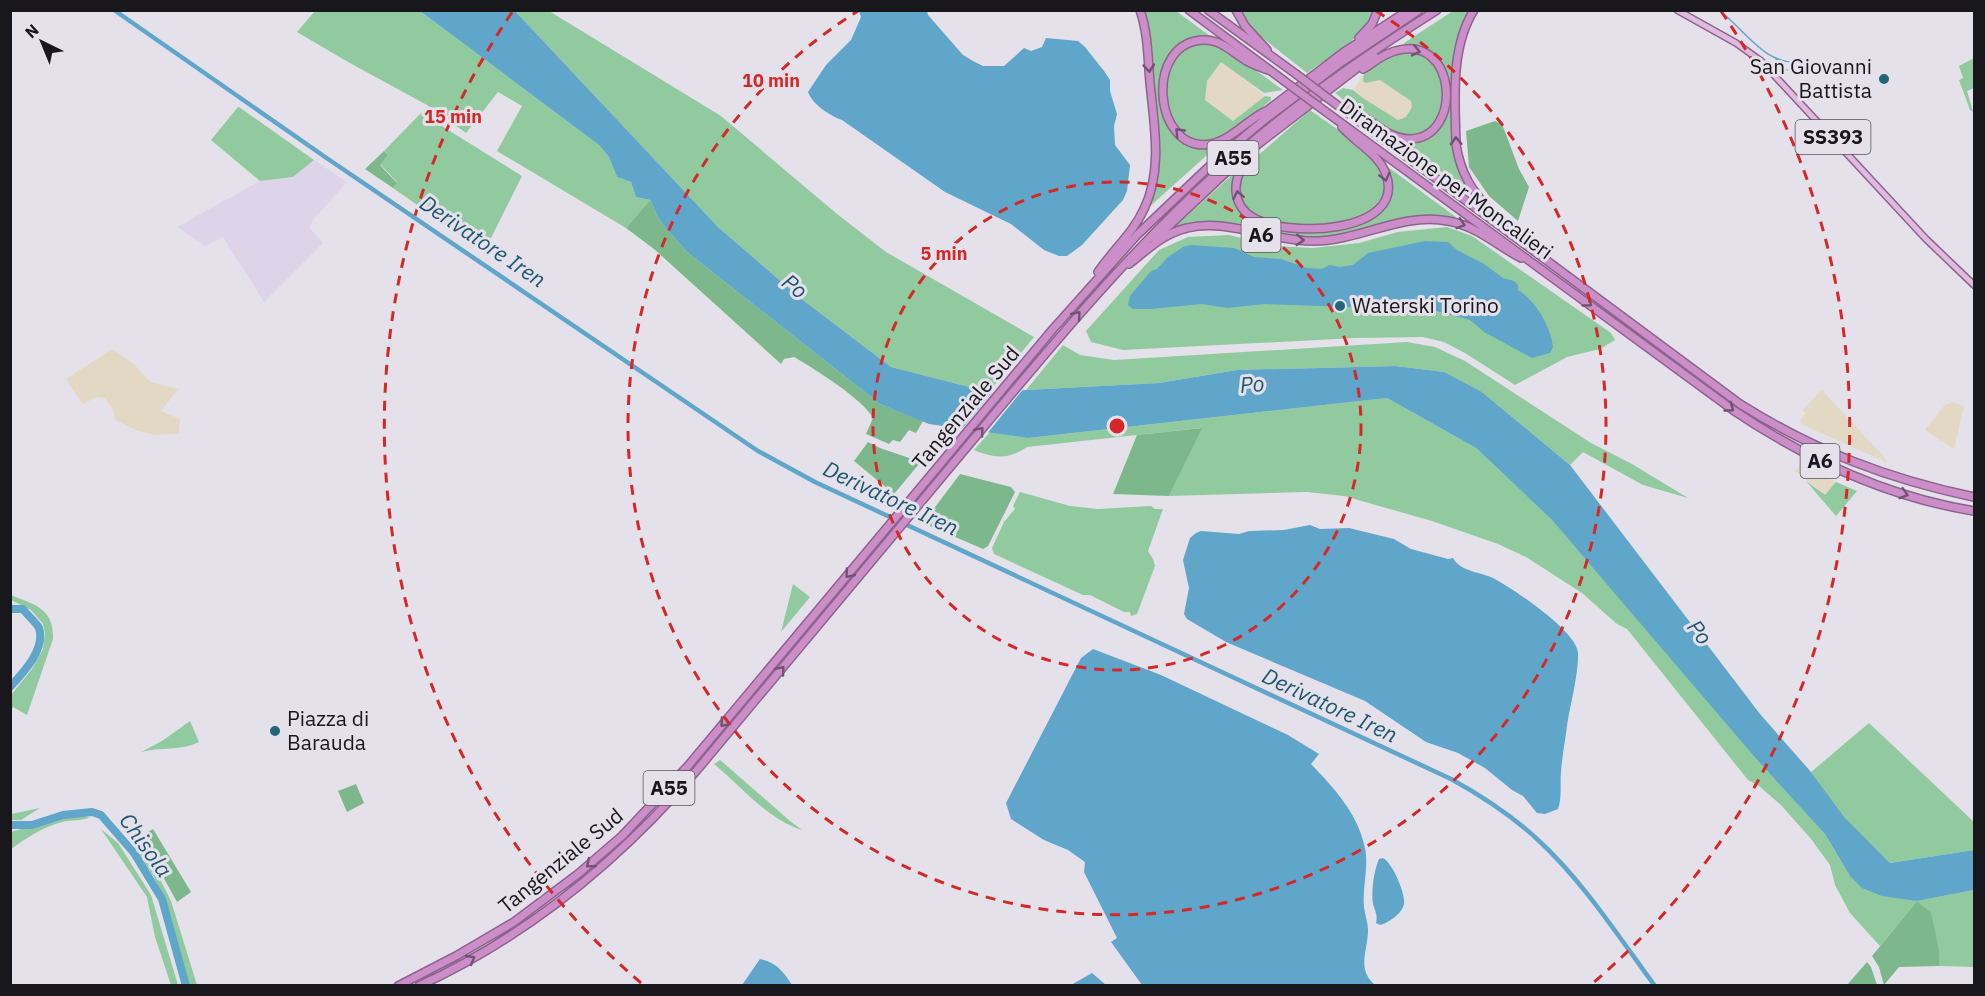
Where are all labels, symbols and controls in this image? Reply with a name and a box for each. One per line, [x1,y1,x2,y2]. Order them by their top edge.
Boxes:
north arrow [12,12,72,72]
text: N [21,20,43,42]
one-way arrow [1411,44,1421,57]
place label: San Giovanni Battista [1750,52,1872,104]
one-way arrow [1142,64,1155,73]
text: 10 min [742,69,800,92]
marker: San Giovanni Battista [1877,72,1891,86]
street label: Diramazione per Moncalieri [1334,91,1559,265]
text: 15 min [424,105,482,128]
road number: SS393 [1796,120,1870,154]
one-way arrow [1175,129,1186,139]
one-way arrow [1450,137,1463,146]
road number: A55 [1208,141,1258,175]
one-way arrow [1378,172,1391,182]
water label: Derivatore Iren [415,188,552,293]
one-way arrow [1232,191,1245,201]
one-way arrow [1455,217,1466,230]
road number: A6 [1242,218,1280,252]
one-way arrow [1296,234,1305,247]
text: 5 min [920,242,968,265]
water label: Po [777,267,814,305]
place label: Waterski Torino [1352,291,1499,319]
one-way arrow [1581,296,1592,307]
marker: Waterski Torino [1333,299,1347,313]
one-way arrow [1070,311,1081,322]
street label: Tangenziale Sud [905,340,1025,475]
water label: Po [1238,368,1266,399]
one-way arrow [1724,401,1735,412]
centre of rings [1107,416,1127,436]
one-way arrow [973,427,984,438]
road number: A6 [1800,444,1840,478]
water label: Derivatore Iren [819,454,964,542]
one-way arrow [1898,487,1909,499]
one-way arrow [845,567,856,578]
water label: Po [1681,613,1719,650]
water label: Derivatore Iren [1258,661,1403,749]
one-way arrow [773,666,784,677]
place label: Piazza di Barauda [287,704,369,756]
one-way arrow [720,716,731,727]
marker: Piazza di Barauda [268,724,282,738]
road number: A55 [644,771,694,805]
street label: Tangenziale Sud [492,801,629,919]
water label: Chisola [113,807,179,883]
one-way arrow [586,857,597,868]
one-way arrow [465,954,475,966]

